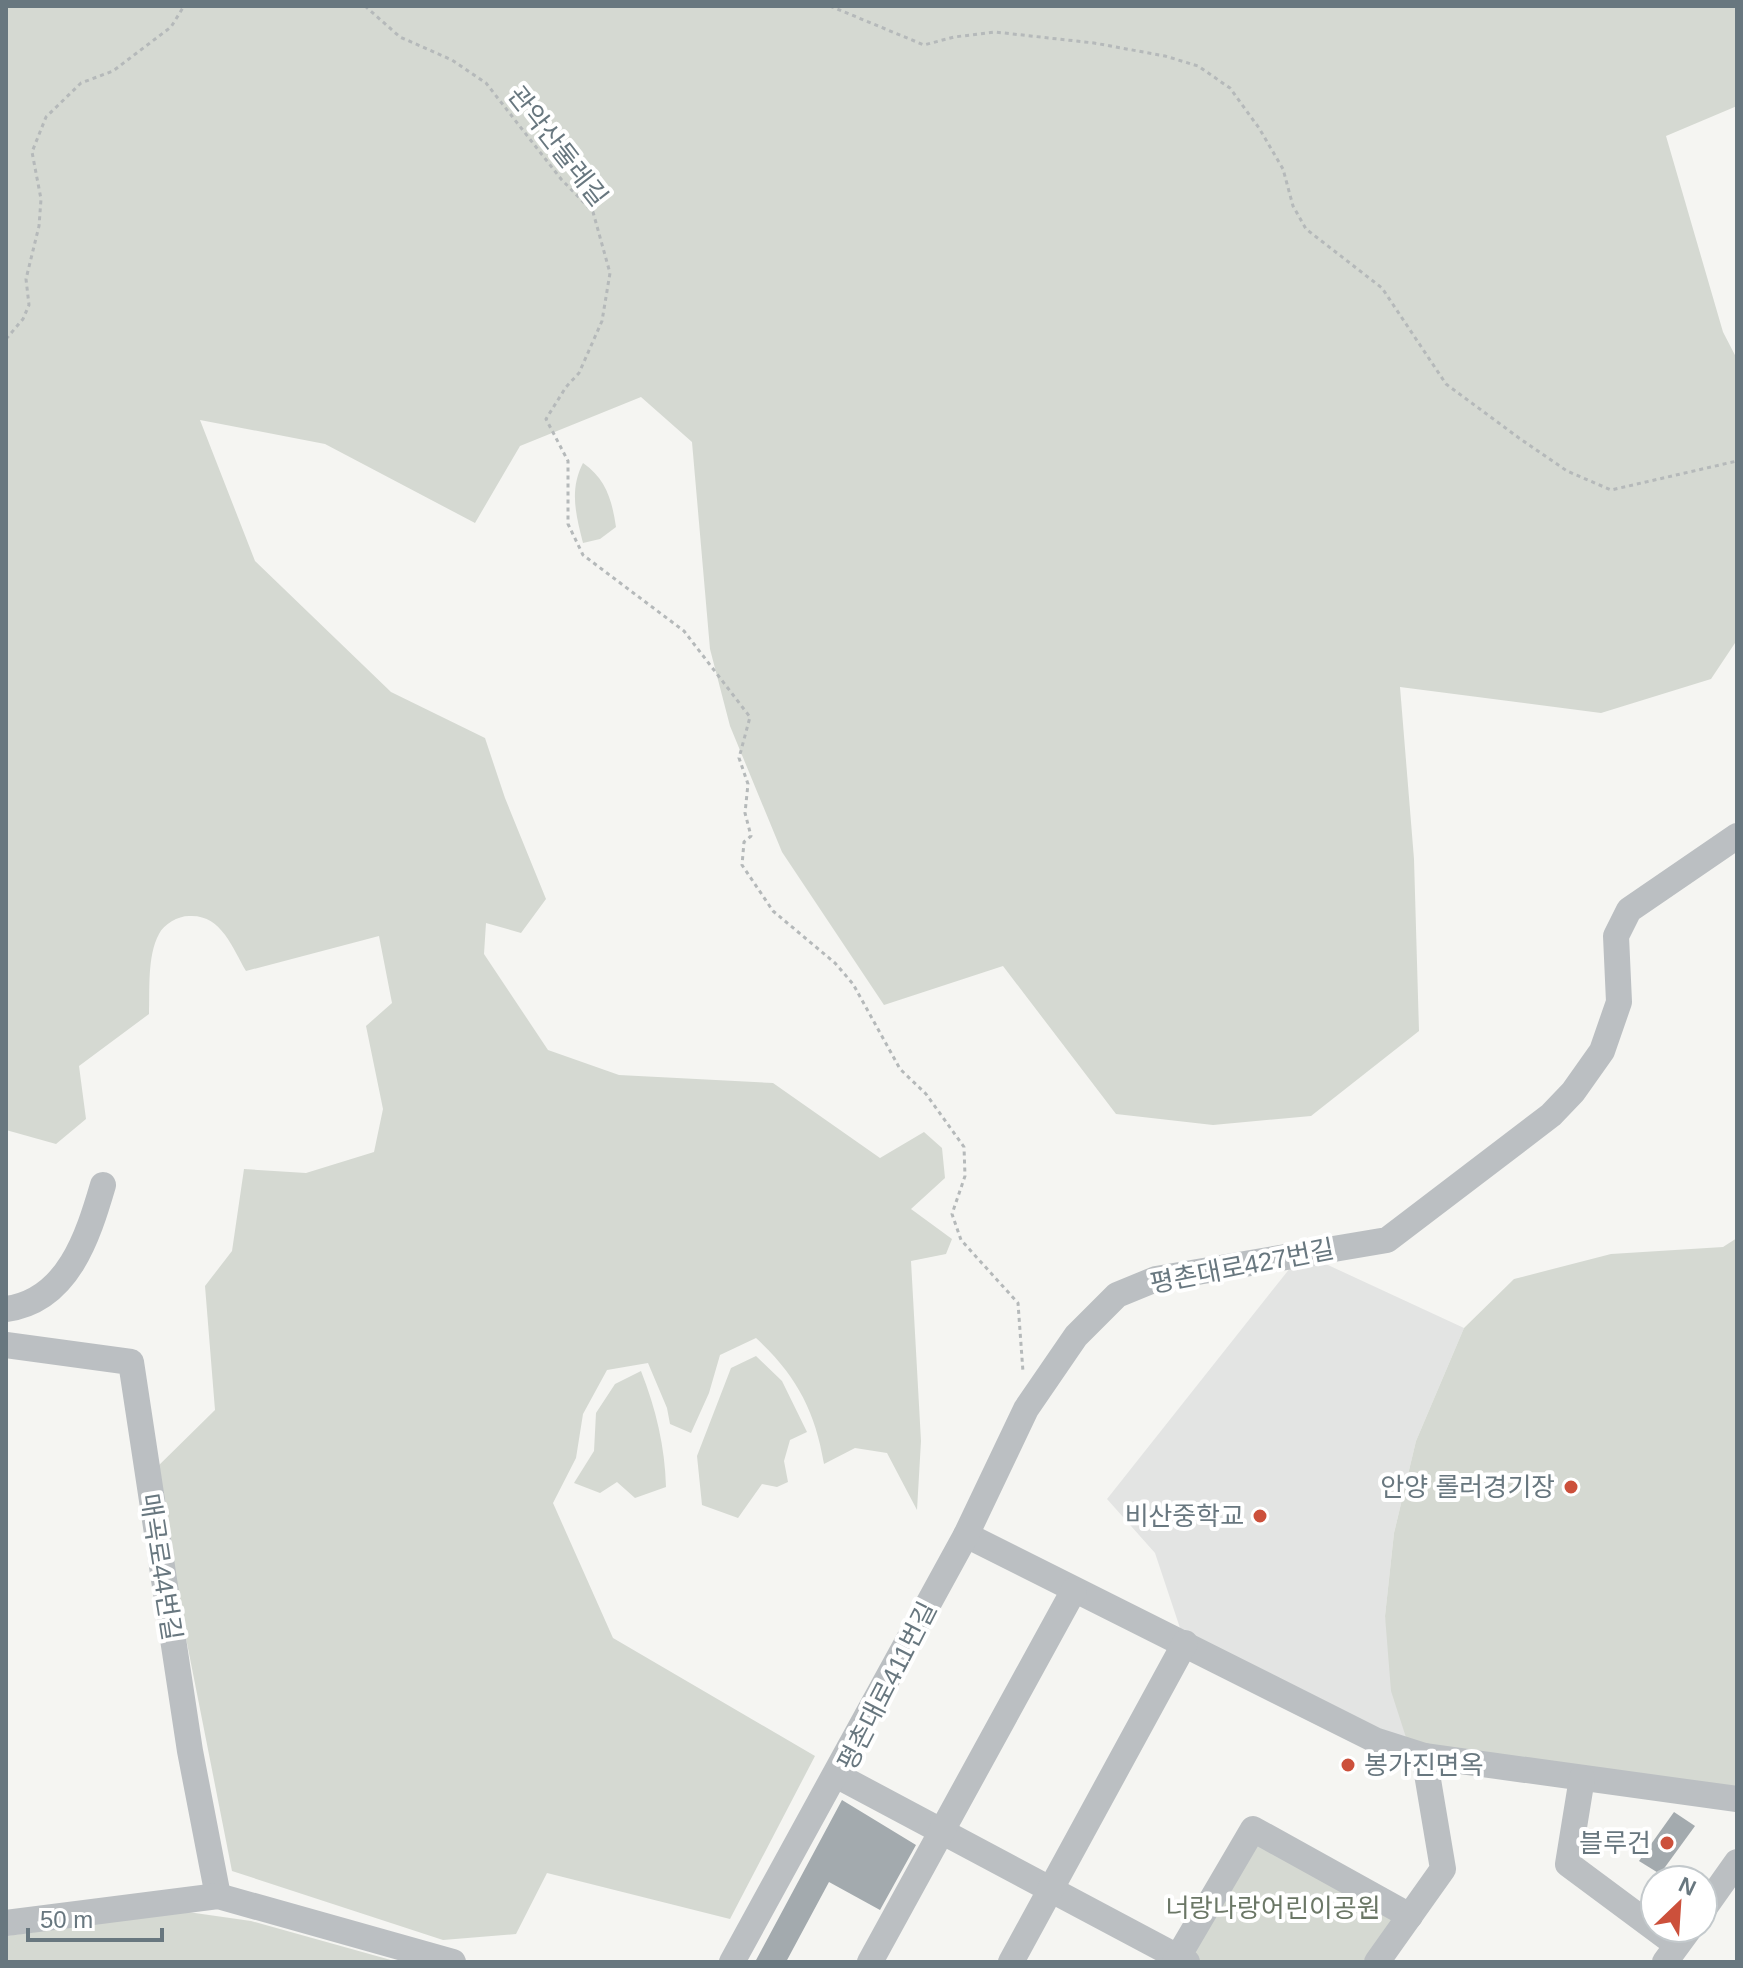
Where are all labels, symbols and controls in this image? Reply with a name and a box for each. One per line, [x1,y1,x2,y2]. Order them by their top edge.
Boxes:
street label: 관악산둘레길 [502,80,614,212]
street label: 평촌대로427번길 [1147,1233,1337,1299]
place label: 안양 롤러경기장 [1380,1472,1555,1502]
marker: 안양 롤러경기장 [1562,1478,1580,1496]
street label: 매곡로44번길 [135,1491,187,1643]
place label: 비산중학교 [1124,1501,1244,1531]
marker: 비산중학교 [1251,1507,1269,1525]
street label: 평촌대로411번길 [832,1597,942,1775]
place label: 봉가진면옥 [1364,1750,1484,1780]
marker: 봉가진면옥 [1339,1756,1357,1774]
place label: 블루건 [1579,1828,1651,1858]
marker: 블루건 [1658,1834,1676,1852]
north arrow [1639,1864,1719,1944]
text: N [1675,1872,1700,1901]
scale bar [28,1892,162,1942]
park label: 너랑나랑어린이공원 [1165,1893,1381,1923]
text: 50 m [40,1906,93,1933]

